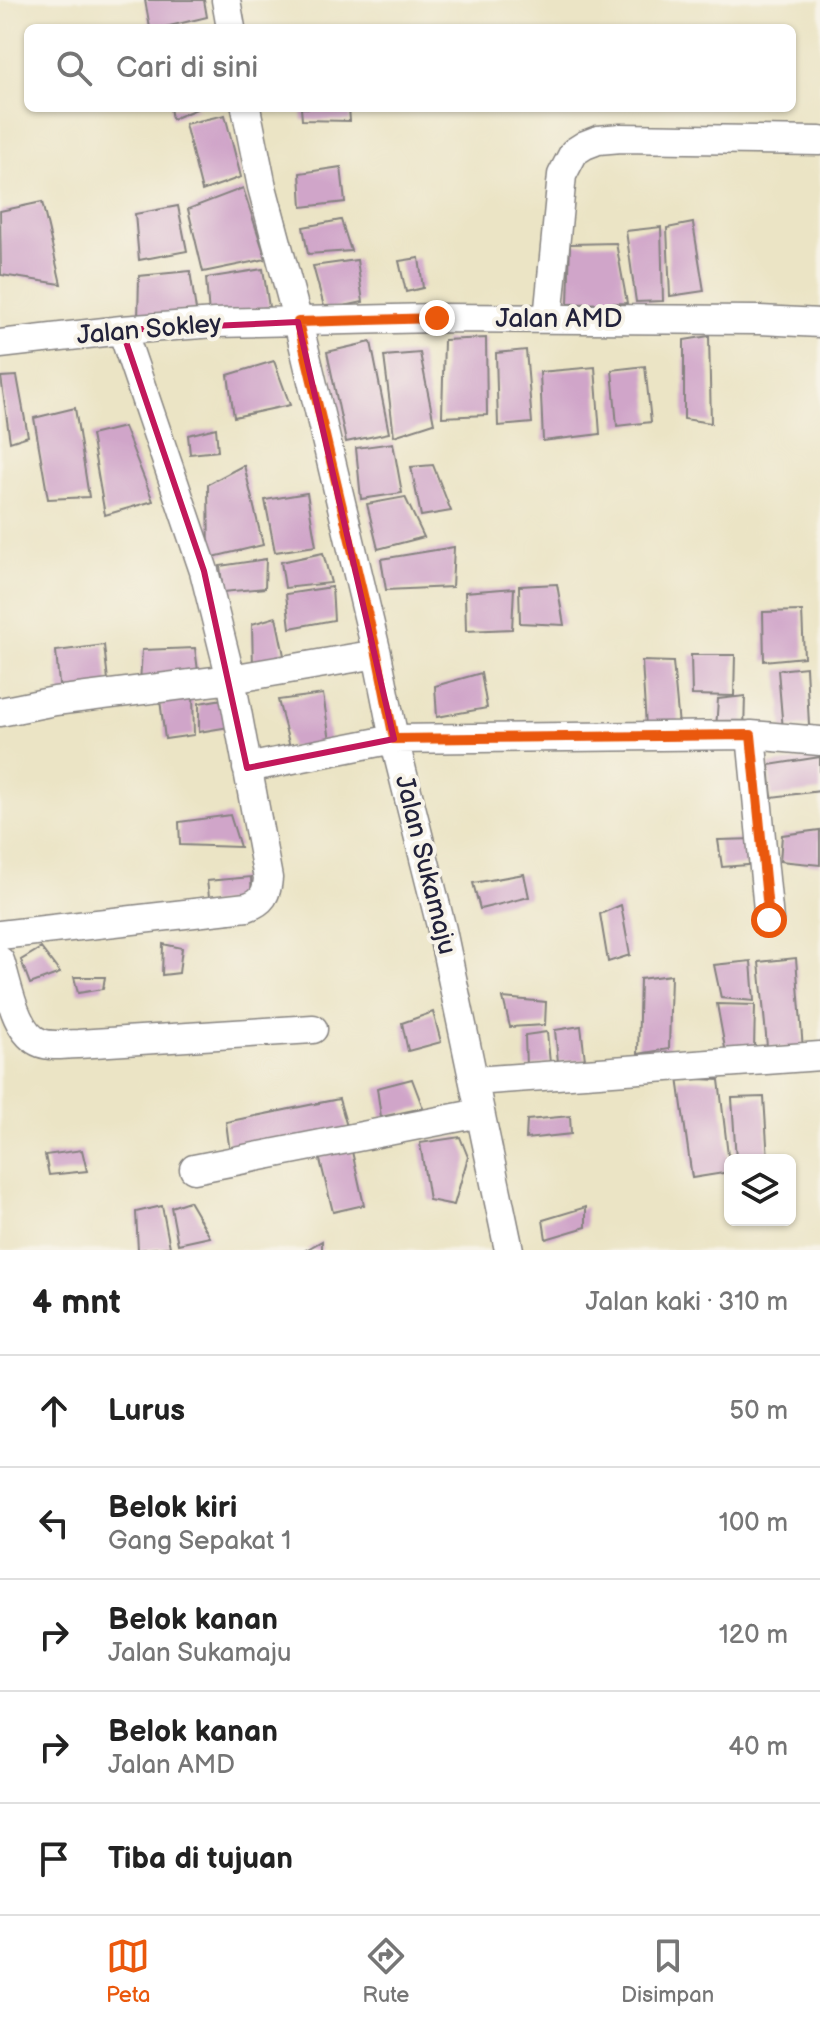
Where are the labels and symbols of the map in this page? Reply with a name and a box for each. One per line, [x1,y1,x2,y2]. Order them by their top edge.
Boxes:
route end [419,300,455,336]
street label: Jalan AMD [495,304,623,335]
street label: Jalan Sokley [75,308,223,352]
street label: Jalan Sukamaju [388,772,462,958]
route start [751,902,787,938]

